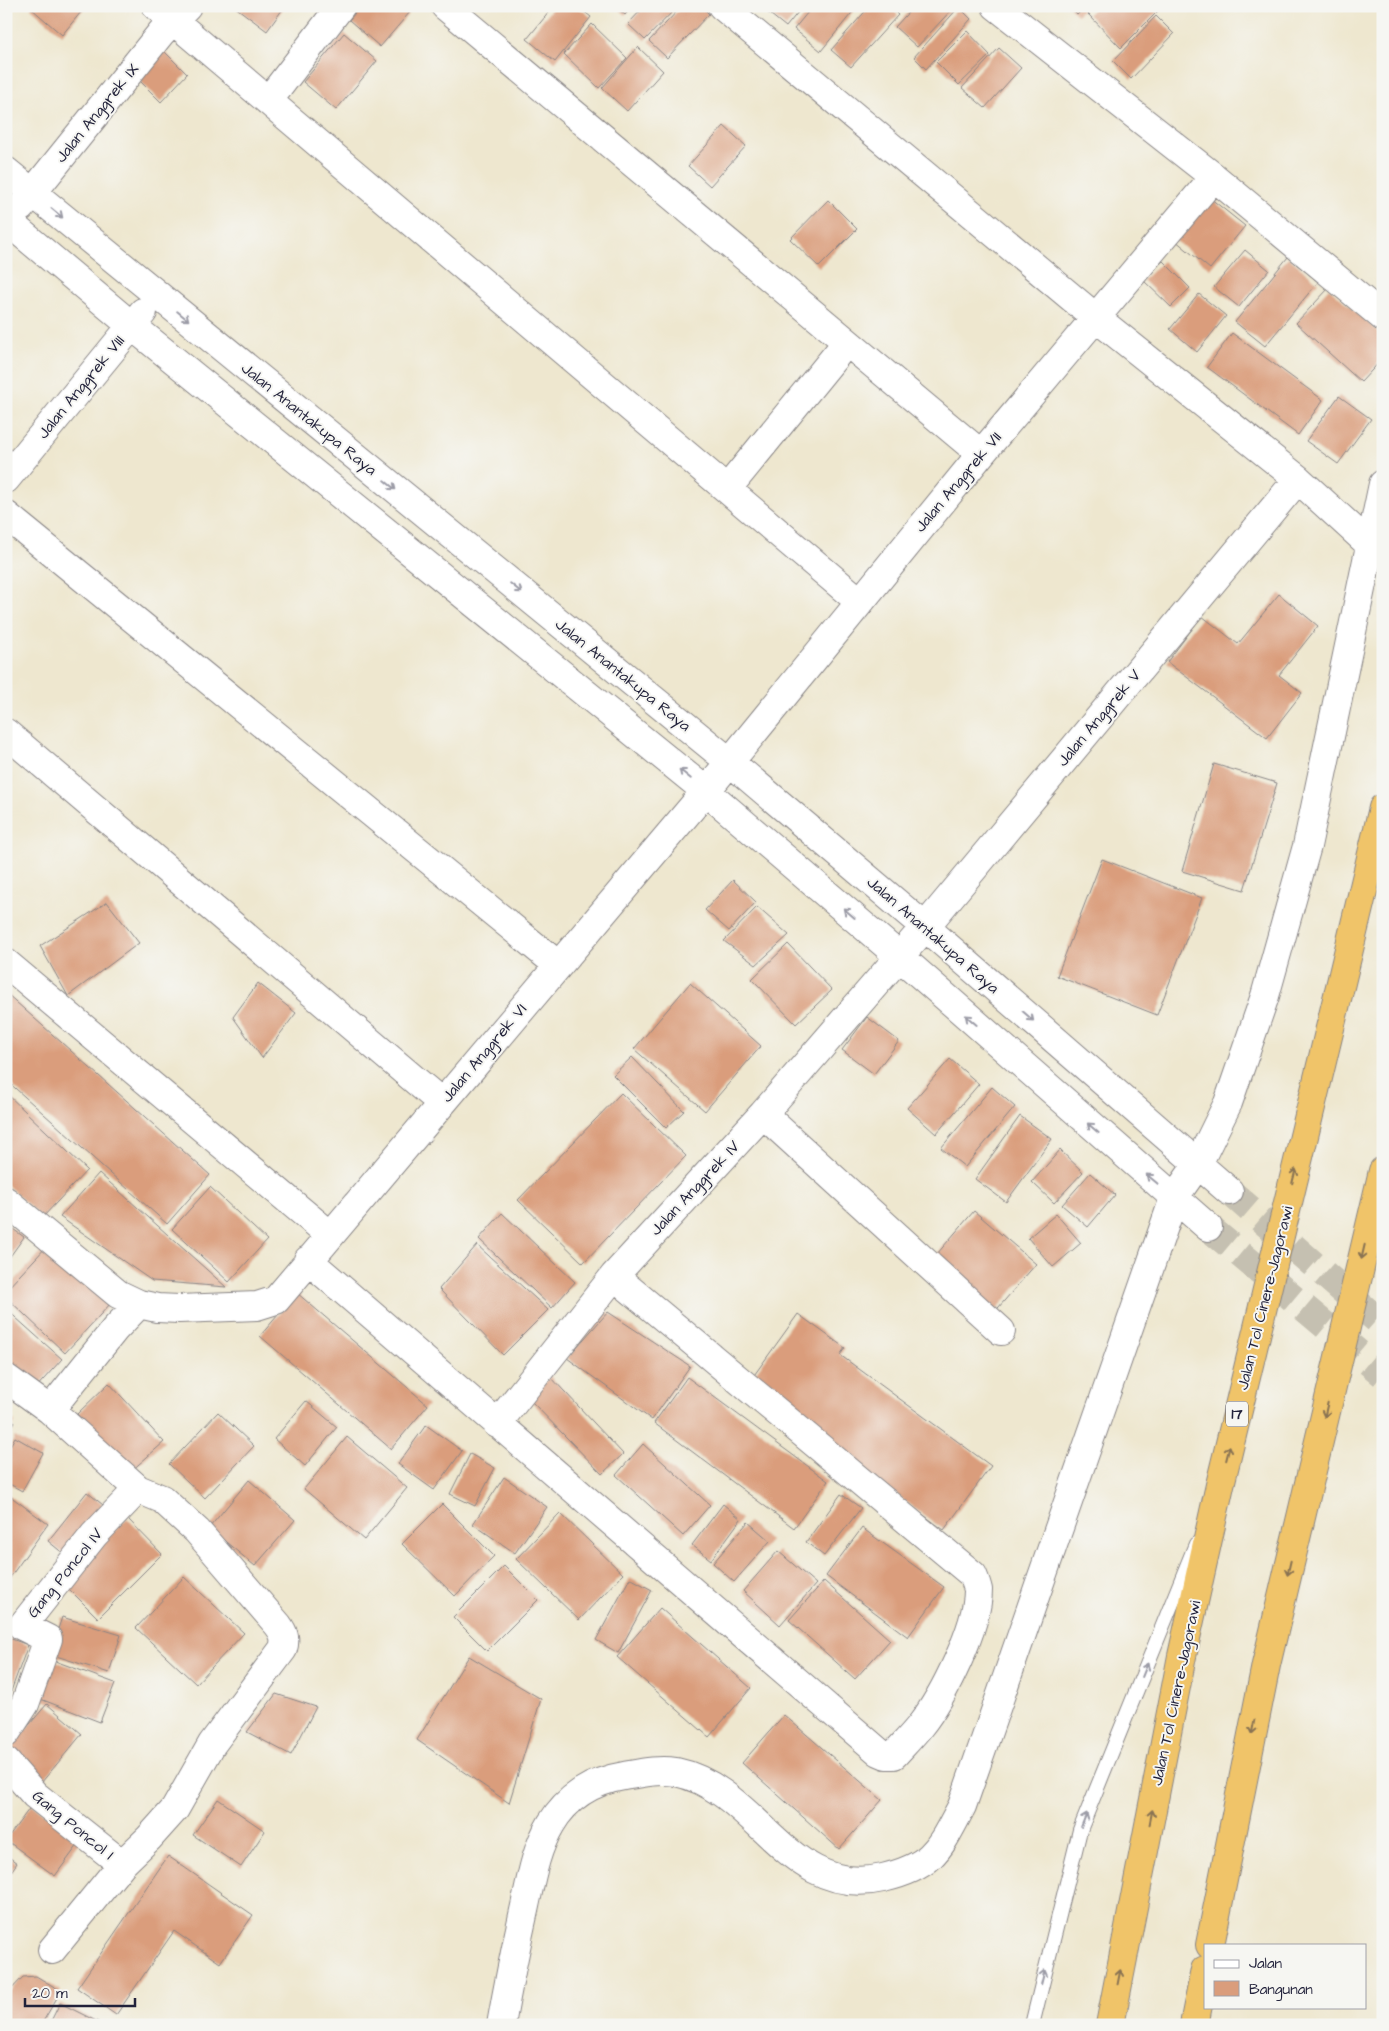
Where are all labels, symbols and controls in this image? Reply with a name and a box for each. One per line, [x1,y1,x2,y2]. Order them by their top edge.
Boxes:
street label: Jalan Anggrek IX [50,58,145,168]
one-way arrow [50,207,63,218]
one-way arrow [176,311,189,322]
street label: Jalan Anggrek VIII [32,331,130,444]
street label: Jalan Anantakupa Raya [236,357,381,481]
street label: Jalan Anggrek VII [909,427,1007,538]
one-way arrow [383,480,396,491]
one-way arrow [509,582,522,593]
street label: Jalan Anantakupa Raya [550,613,695,737]
street label: Jalan Anggrek V [1052,665,1147,772]
one-way arrow [679,769,692,780]
street label: Jalan Anantakupa Raya [862,871,1004,999]
one-way arrow [842,908,855,919]
street label: Jalan Anggrek VI [436,999,533,1108]
one-way arrow [1022,1010,1035,1022]
one-way arrow [965,1014,978,1026]
one-way arrow [1086,1122,1099,1134]
street label: Jalan Anggrek IV [645,1136,746,1241]
one-way arrow [1290,1168,1299,1184]
one-way arrow [1145,1173,1158,1185]
street label: Jalan Tol Cinere–Jagorawi [1232,1203,1300,1392]
one-way arrow [1358,1244,1367,1260]
road number: 17 [1226,1402,1248,1426]
one-way arrow [1321,1402,1330,1418]
one-way arrow [1224,1446,1233,1462]
street label: Gang Poncol IV [22,1523,109,1623]
one-way arrow [1284,1560,1293,1576]
street label: Jalan Tol Cinere–Jagorawi [1146,1598,1207,1788]
one-way arrow [1141,1662,1150,1678]
one-way arrow [1248,1719,1258,1735]
street label: Gang Poncol I [27,1785,119,1866]
one-way arrow [1146,1810,1156,1826]
one-way arrow [1080,1813,1089,1828]
legend [1204,1944,1366,2008]
text: Jalan [1249,1953,1283,1974]
one-way arrow [1115,1969,1125,1985]
one-way arrow [1039,1970,1049,1986]
scale bar [25,1976,135,2008]
text: Bangunan [1249,1979,1313,2001]
text: 20 m [32,1983,68,2004]

